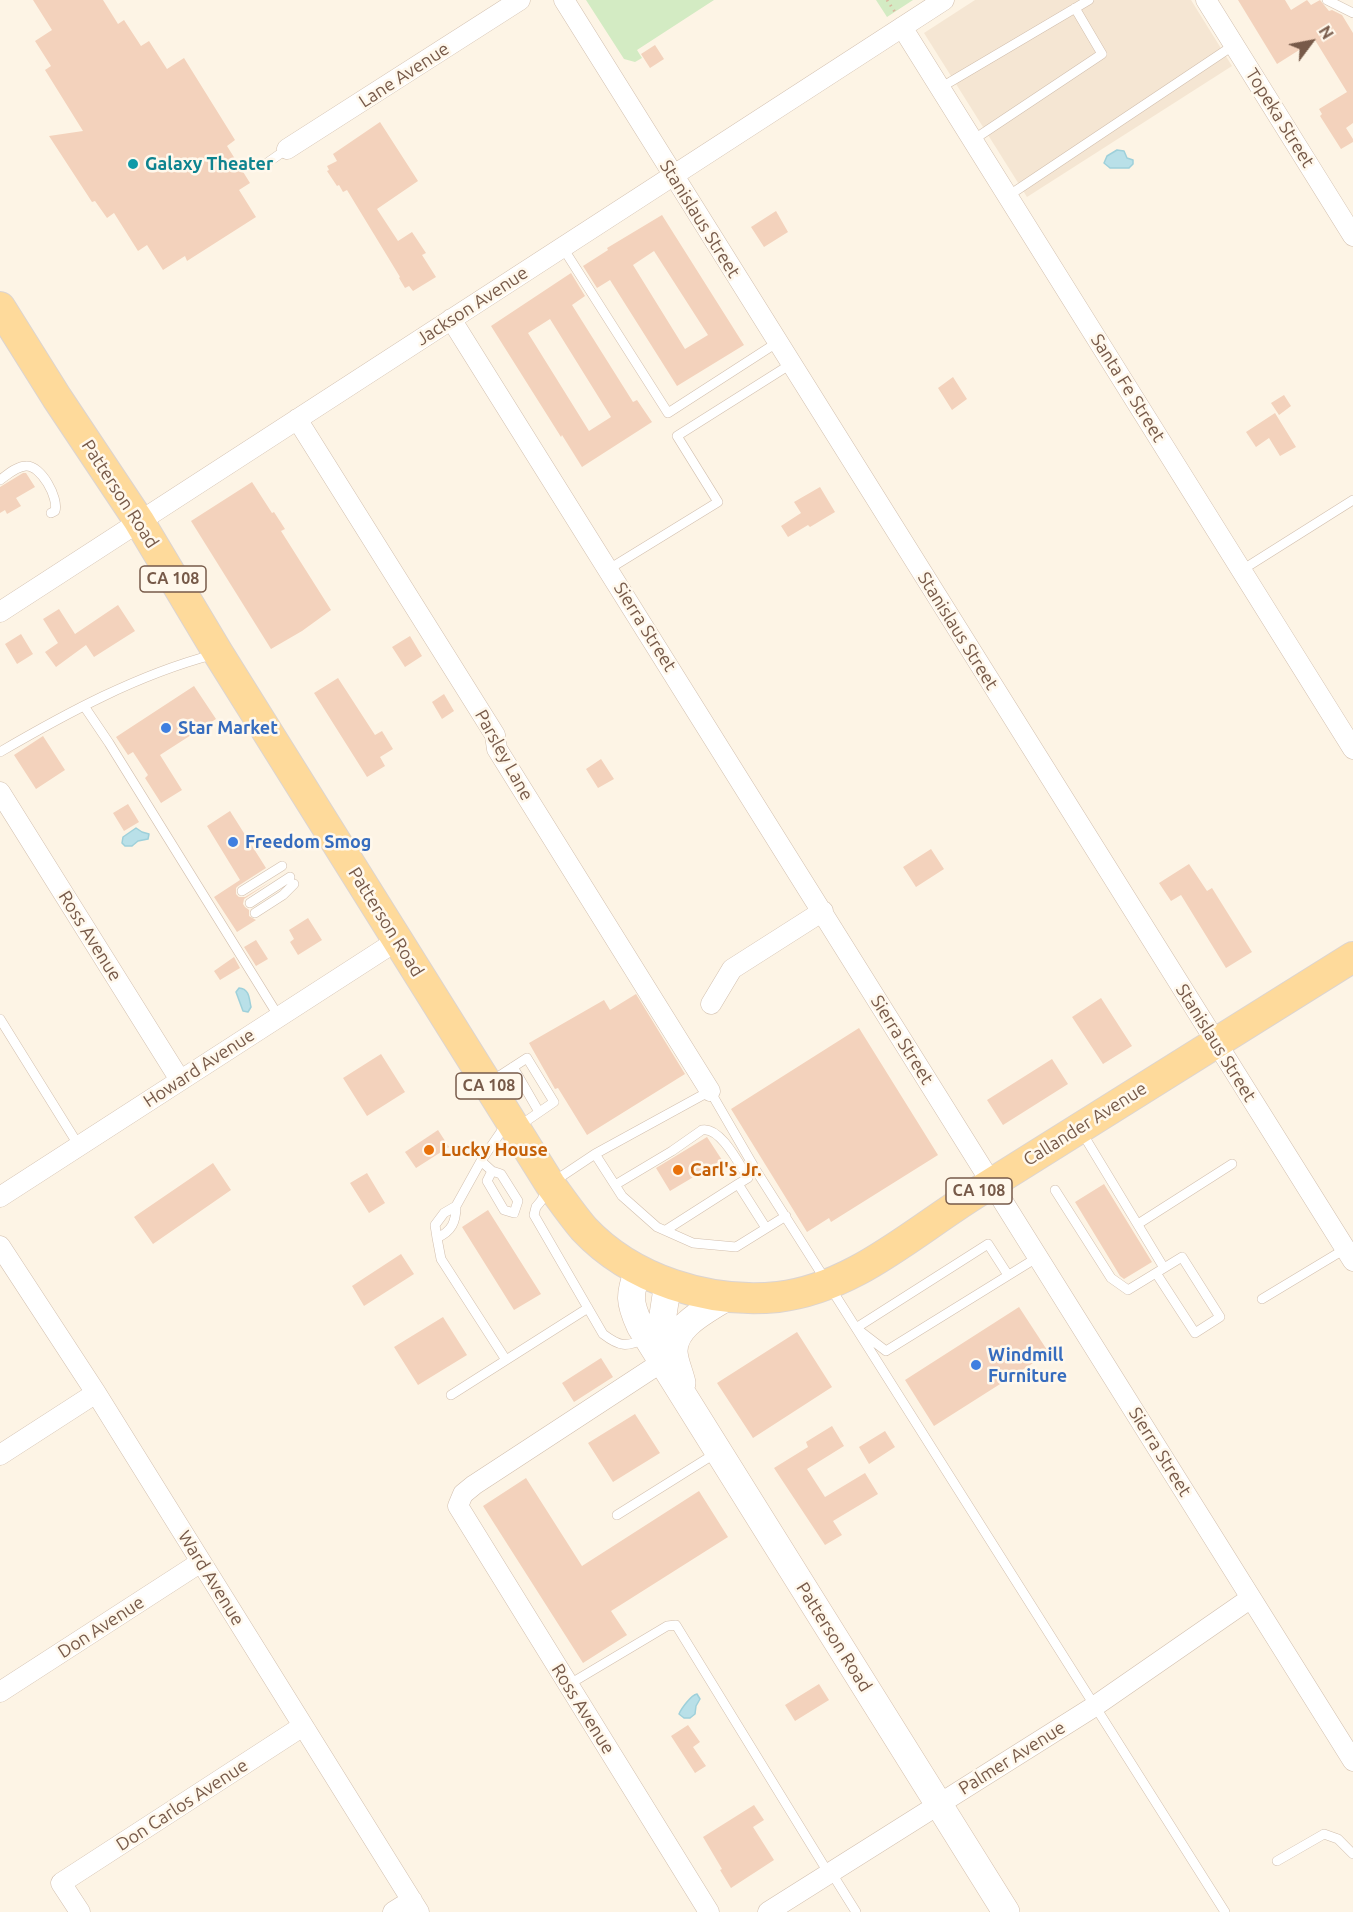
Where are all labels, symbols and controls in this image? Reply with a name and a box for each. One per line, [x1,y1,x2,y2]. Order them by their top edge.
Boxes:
north arrow [1281,12,1341,72]
text: N [1315,23,1337,42]
street label: Lane Avenue [355,38,453,112]
street label: Topeka Street [1241,64,1319,172]
place label: Galaxy Theater [145,153,273,175]
street label: Stanislaus Street [655,156,745,282]
marker: Galaxy Theater [126,157,140,171]
street label: Jackson Avenue [412,262,532,350]
street label: Santa Fe Street [1086,330,1170,446]
street label: Patterson Road [77,436,163,552]
road number: CA 108 [140,566,206,592]
street label: Stanislaus Street [913,568,1003,694]
street label: Sierra Street [609,578,681,676]
street label: Parsley Lane [470,706,538,804]
place label: Star Market [178,717,278,739]
marker: Star Market [159,721,173,735]
place label: Freedom Smog [245,831,371,853]
marker: Freedom Smog [226,835,240,849]
street label: Patterson Road [344,863,428,981]
street label: Ross Avenue [54,887,126,985]
street label: Stanislaus Street [1171,980,1261,1106]
street label: Sierra Street [866,991,938,1089]
street label: Howard Avenue [139,1024,259,1112]
road number: CA 108 [456,1073,522,1099]
street label: Callander Avenue [1019,1077,1151,1171]
place label: Lucky House [441,1139,548,1161]
marker: Lucky House [422,1143,436,1157]
place label: Carl's Jr. [690,1159,762,1181]
marker: Carl's Jr. [671,1163,685,1177]
road number: CA 108 [946,1178,1012,1204]
place label: Windmill Furniture [988,1344,1067,1386]
marker: Windmill Furniture [969,1358,983,1372]
street label: Sierra Street [1124,1403,1196,1501]
street label: Ward Avenue [173,1527,249,1629]
street label: Patterson Road [792,1578,876,1696]
street label: Don Avenue [54,1591,148,1663]
street label: Ross Avenue [547,1660,619,1758]
street label: Palmer Avenue [955,1717,1069,1799]
street label: Don Carlos Avenue [112,1754,252,1856]

